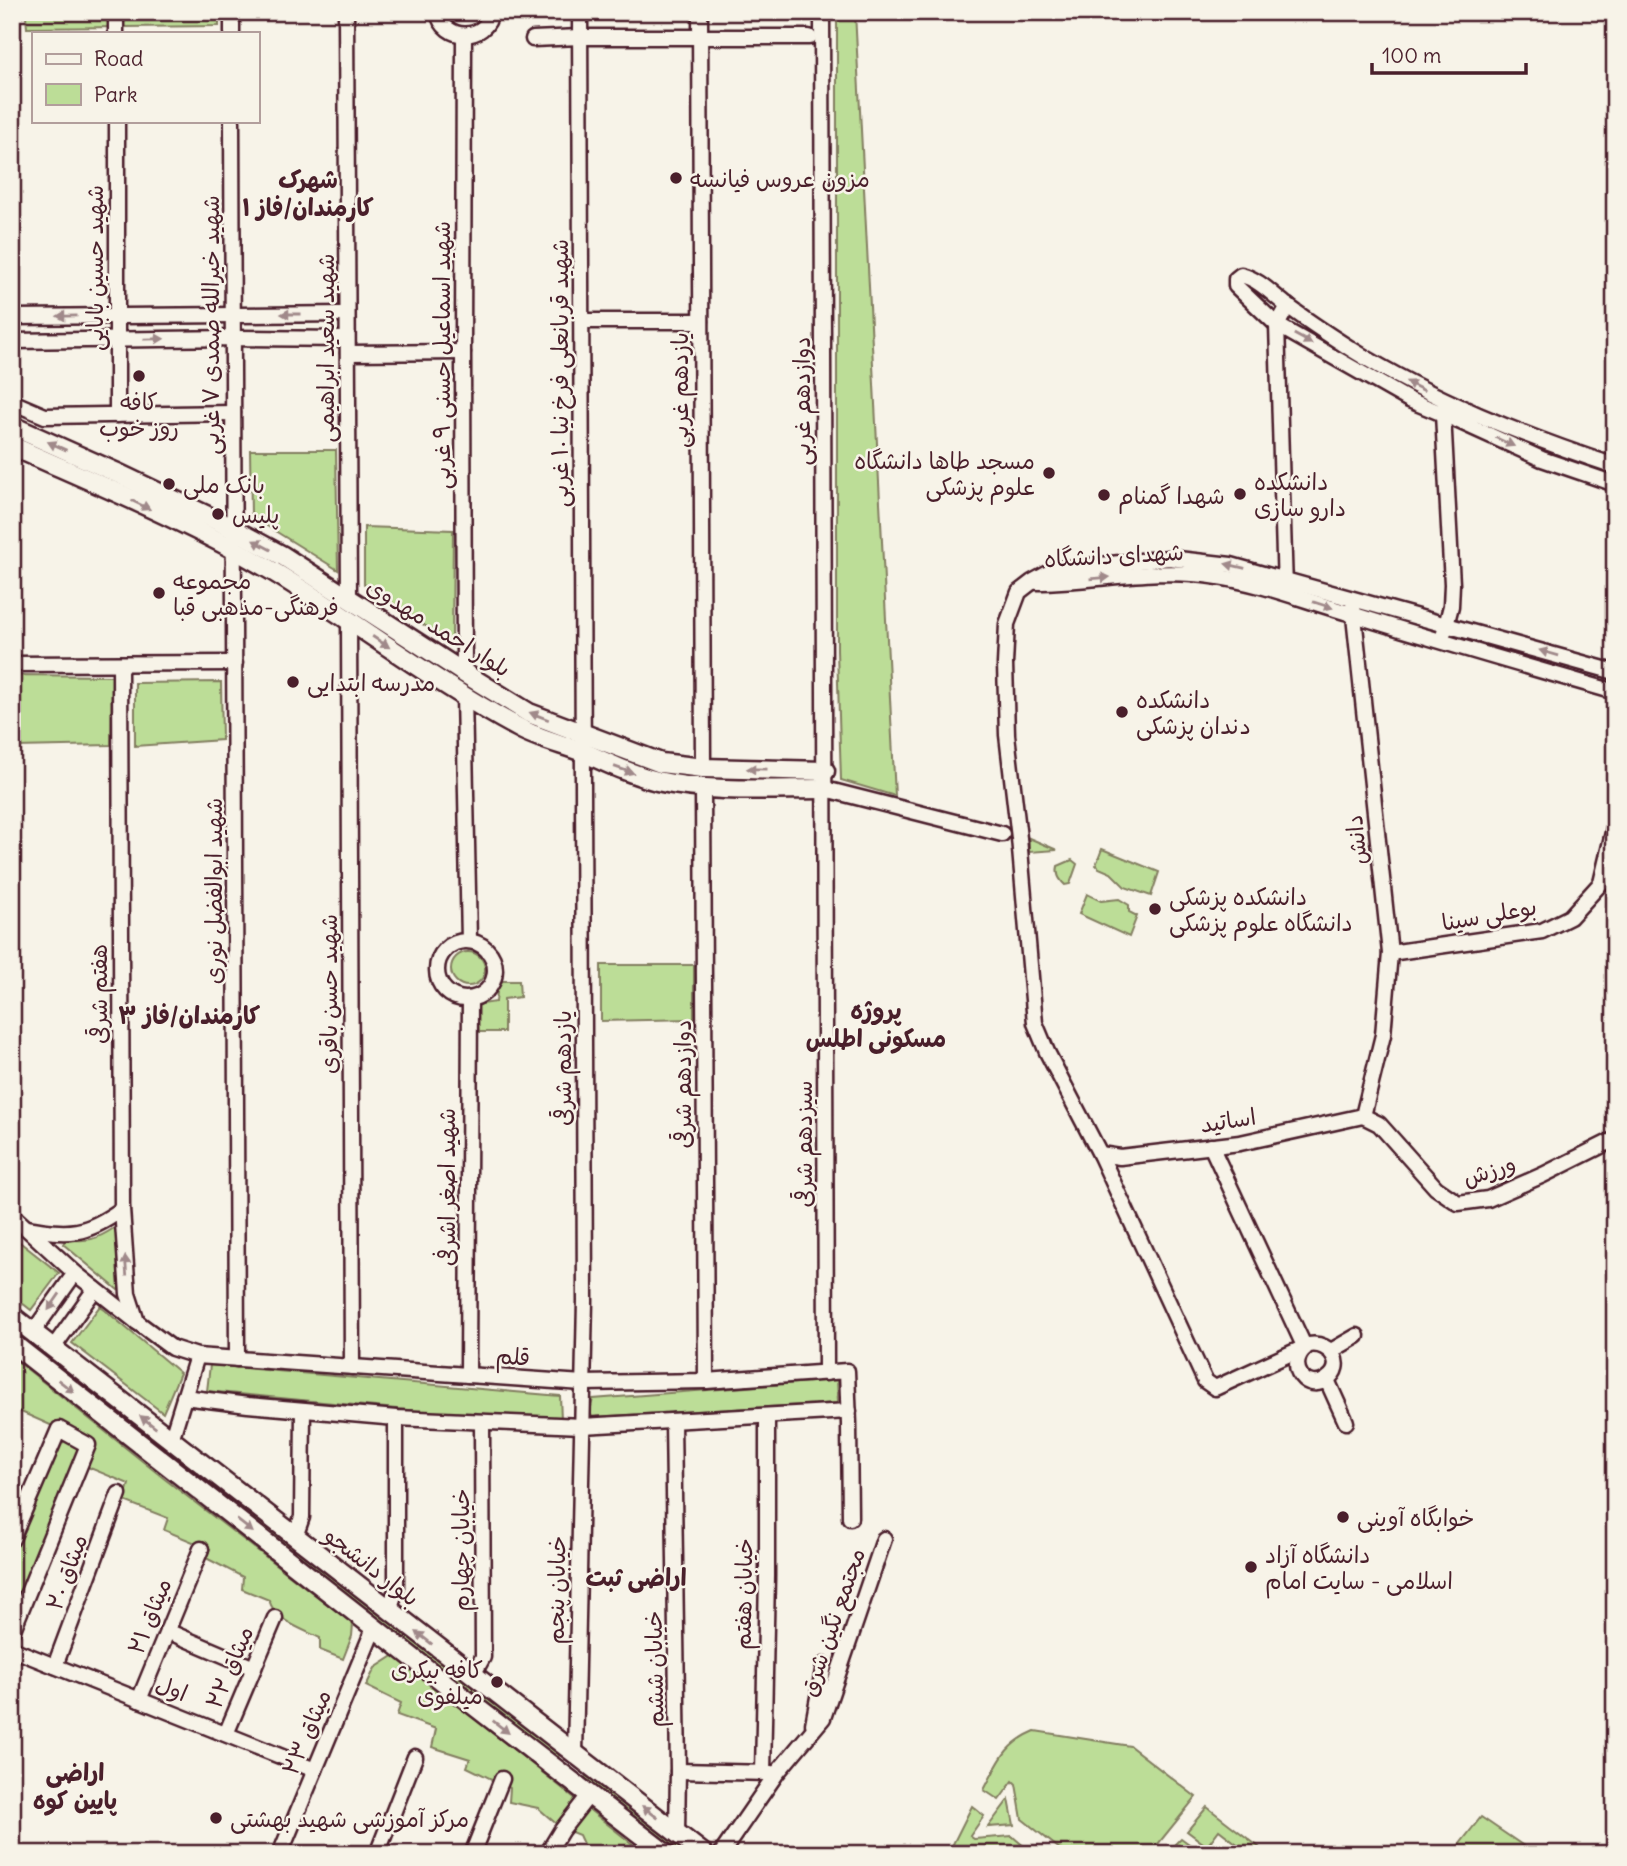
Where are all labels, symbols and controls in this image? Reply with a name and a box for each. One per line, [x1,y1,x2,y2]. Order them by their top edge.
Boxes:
legend [32,32,259,122]
scale bar [1372,32,1526,76]
text: 100 m [1382,42,1441,69]
text: Road [94,45,143,72]
text: Park [94,81,137,108]
district label: شهرک کارمندان/فاز ۱ [242,164,374,222]
place label: مزون عروس فیانسه [690,164,870,193]
marker: مزون عروس فیانسه [668,170,684,186]
street label: شهید حسین بابایی [80,185,110,351]
street label: شهید خیرالله صمدی ۷ غربی [196,195,226,455]
street label: شهید اسماعیل حسنی ۹ غربی [427,221,457,489]
street label: شهید قربانعلی فرخ نیا ۱۰ غربی [545,239,576,507]
street label: شهید سعید ابراهیمی [311,254,341,442]
one-way arrow [279,308,301,320]
one-way arrow [56,311,78,322]
street label: یازدهم غربی [665,332,698,448]
one-way arrow [143,333,165,345]
one-way arrow [1293,333,1312,345]
street label: دوازدهم غربی [787,337,820,465]
marker: کافه روز خوب [131,368,147,384]
one-way arrow [1405,380,1425,392]
place label: کافه روز خوب [99,387,179,442]
one-way arrow [1495,436,1515,448]
one-way arrow [47,440,67,452]
place label: مسجد طاها دانشگاه علوم پزشکی [854,446,1035,505]
marker: مسجد طاها دانشگاه علوم پزشکی [1041,465,1057,481]
place label: دانشکده دارو سازی [1254,467,1346,523]
place label: بانک ملی [183,470,265,500]
marker: بانک ملی [161,476,177,492]
place label: شهدا گمنام [1118,481,1225,514]
marker: دانشکده دارو سازی [1232,486,1248,502]
marker: شهدا گمنام [1096,487,1112,503]
one-way arrow [131,499,151,510]
place label: پلیس [232,500,279,530]
marker: پلیس [210,506,226,522]
street label: شهدای دانشگاه [1043,537,1185,573]
one-way arrow [252,539,272,551]
one-way arrow [1224,561,1246,572]
place label: مجموعه فرهنگی-مذهبی قبا [173,566,339,622]
street label: بلوار احمد مهدوی [362,571,516,683]
one-way arrow [1089,572,1111,583]
marker: مجموعه فرهنگی-مذهبی قبا [151,585,167,601]
one-way arrow [1313,600,1334,611]
one-way arrow [371,635,391,648]
one-way arrow [1538,648,1559,658]
place label: مدرسه ابتدایی [307,668,435,698]
marker: مدرسه ابتدایی [285,674,301,690]
place label: دانشکده دندان پزشکی [1136,685,1251,741]
marker: دانشکده دندان پزشکی [1114,704,1130,720]
one-way arrow [528,710,549,721]
one-way arrow [746,764,768,775]
one-way arrow [614,765,635,776]
street label: شهید ابوالفضل نوری [199,798,228,984]
street label: دانش [1339,814,1373,866]
place label: دانشکده پزشکی دانشگاه علوم پزشکی [1169,882,1353,941]
street label: بوعلی سینا [1439,891,1539,938]
marker: دانشکده پزشکی دانشگاه علوم پزشکی [1147,901,1163,917]
street label: شهید حسن باقری [314,914,343,1074]
street label: هفتم شرقی [84,944,117,1044]
district label: پروژه مسکونی اطلس [806,995,946,1054]
district label: کارمندان/فاز ۳ [118,1000,260,1030]
street label: یازدهم شرقی [548,1010,581,1126]
street label: دوازدهم شرقی [668,1020,701,1148]
street label: سیزدهم شرقی [789,1081,822,1207]
street label: اساتید [1198,1101,1258,1139]
street label: شهید اصغر اشرفی [432,1108,461,1266]
street label: ورزش [1459,1148,1519,1192]
one-way arrow [120,1255,131,1277]
one-way arrow [47,1293,61,1311]
street label: قلم [495,1340,531,1376]
one-way arrow [57,1378,75,1392]
one-way arrow [140,1415,158,1430]
street label: خیابان چهارم [446,1488,479,1612]
place label: خوابگاه آوینی [1357,1503,1474,1533]
marker: خوابگاه آوینی [1335,1509,1351,1525]
one-way arrow [235,1519,253,1534]
street label: بلوار دانشجو [317,1519,425,1613]
street label: میثاق ۲۰ [39,1530,93,1614]
street label: خیابان پنجم [541,1535,575,1645]
street label: خیابان هفتم [728,1538,762,1650]
place label: دانشگاه آزاد اسلامی - سایت امام [1265,1540,1453,1599]
street label: مجتمع نگین شرق [793,1544,874,1701]
marker: دانشگاه آزاد اسلامی - سایت امام [1243,1559,1259,1575]
district label: اراضی ثبت [585,1562,687,1593]
street label: میثاق ۲۱ [121,1574,177,1658]
street label: خیابان ششم [638,1610,674,1728]
street label: میثاق ۲۲ [199,1621,259,1713]
one-way arrow [416,1630,434,1645]
place label: کافه بیکری میلفوی [391,1655,483,1711]
street label: اول [152,1669,192,1707]
marker: کافه بیکری میلفوی [489,1674,505,1690]
street label: میثاق ۲۳ [275,1685,337,1779]
one-way arrow [492,1719,510,1733]
district label: اراضی پایین کوه [33,1757,117,1816]
place label: مرکز آموزشی شهید بهشتی [230,1804,469,1834]
one-way arrow [641,1806,659,1820]
marker: مرکز آموزشی شهید بهشتی [208,1810,224,1826]

